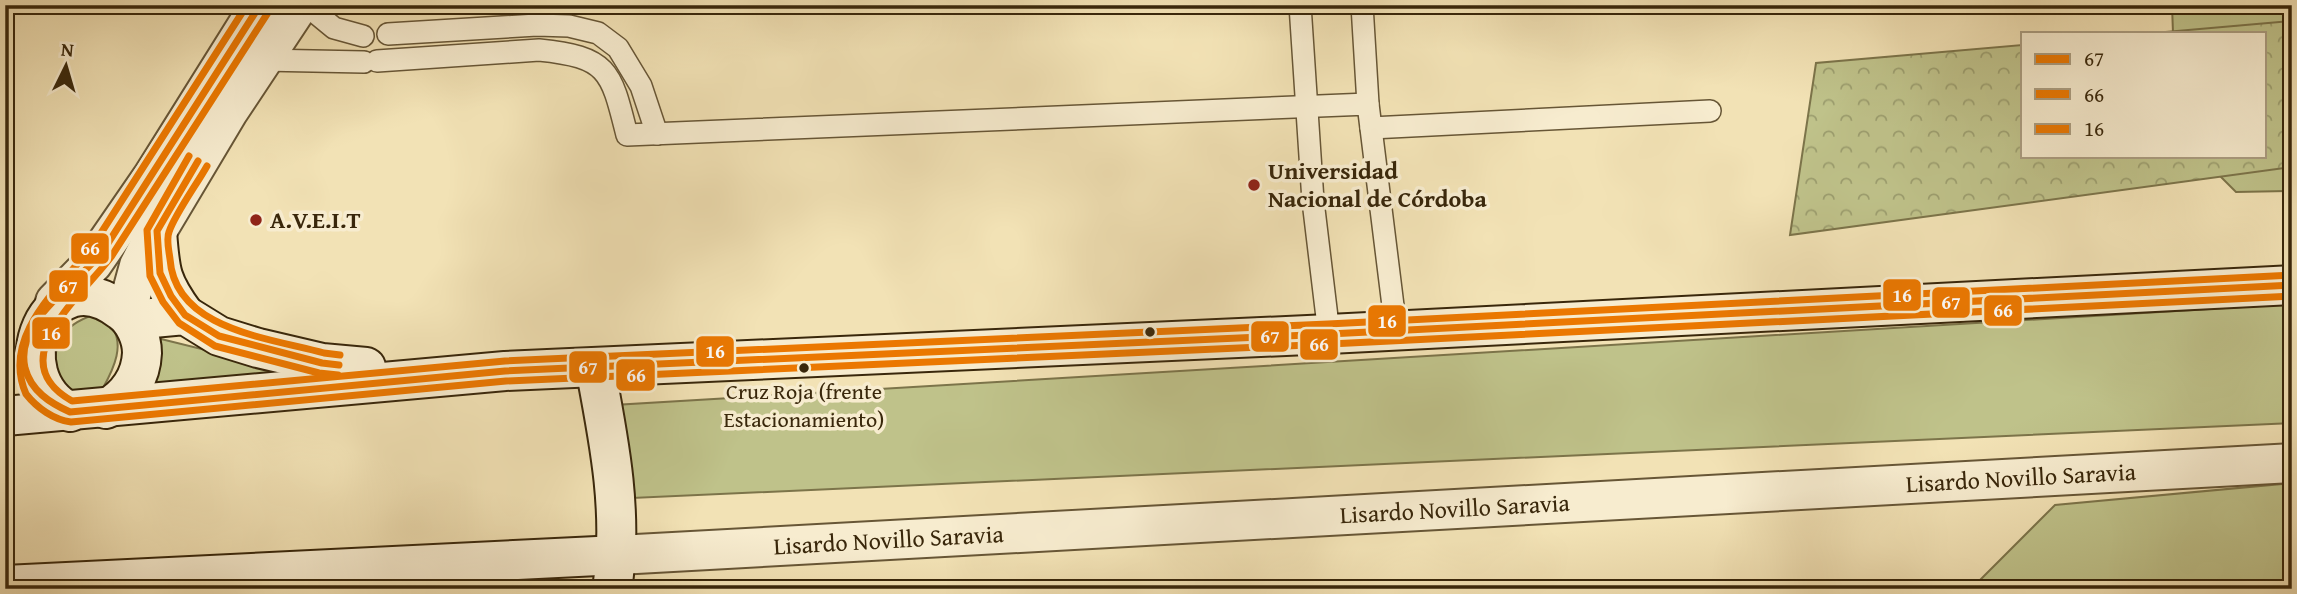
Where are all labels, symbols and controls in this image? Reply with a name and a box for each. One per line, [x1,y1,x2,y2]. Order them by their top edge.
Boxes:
north arrow [32,32,102,102]
legend [2021,32,2266,158]
text: N [60,35,75,64]
text: 67 [2084,43,2104,74]
text: 66 [2084,79,2104,110]
text: 16 [2084,113,2104,144]
place label: Universidad Nacional de Córdoba [1268,153,1487,216]
marker: Universidad Nacional de Córdoba [1246,177,1262,193]
place label: A.V.E.I.T [270,202,361,237]
marker: A.V.E.I.T [248,212,264,228]
line badge: 66 [70,232,110,265]
text: 66 [80,234,100,262]
line badge: 67 [48,269,89,303]
text: 67 [58,272,78,300]
line badge: 16 [1882,278,1922,312]
text: 16 [1892,281,1912,309]
line badge: 67 [1931,286,1971,319]
text: 67 [1941,288,1961,316]
line badge: 66 [1983,294,2023,327]
text: 66 [1993,296,2013,324]
line badge: 16 [1367,304,1407,338]
text: 16 [1377,307,1397,335]
line badge: 16 [31,316,71,350]
text: 16 [41,319,61,347]
line badge: 67 [1250,320,1290,353]
text: 67 [1260,322,1280,350]
unlabelled marker [1143,325,1157,339]
line badge: 66 [1299,328,1339,361]
text: 66 [1309,330,1329,358]
line badge: 16 [695,335,735,368]
text: 16 [705,337,725,365]
line badge: 67 [568,350,608,384]
text: 67 [578,353,598,381]
line badge: 66 [615,358,656,392]
text: 66 [626,361,646,389]
marker: Cruz Roja (frente Estacionamiento) [797,361,811,375]
place label: Cruz Roja (frente Estacionamiento) [724,375,884,435]
street label: Lisardo Novillo Saravia [1905,454,2137,501]
street label: Lisardo Novillo Saravia [1339,485,1571,532]
street label: Lisardo Novillo Saravia [773,516,1005,563]

